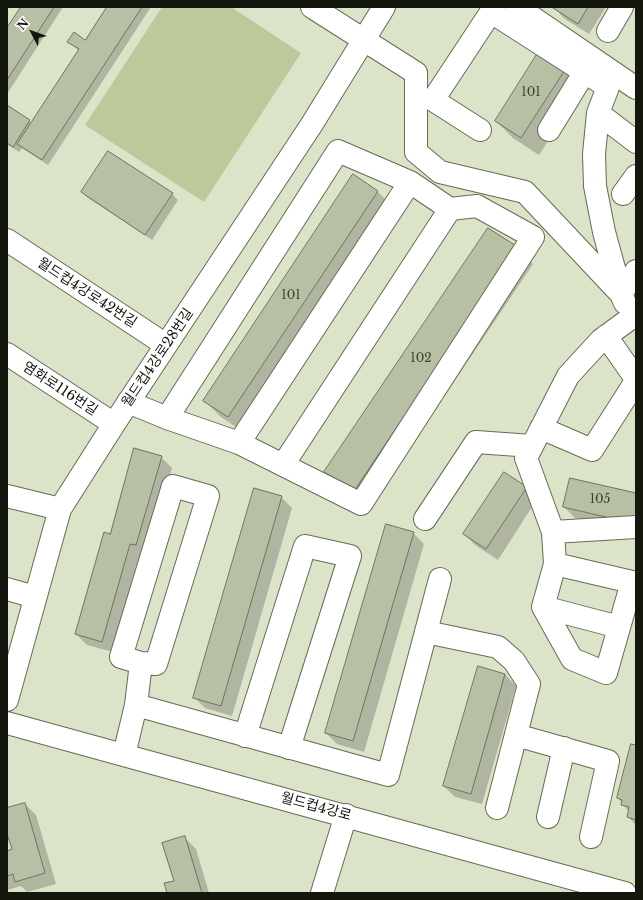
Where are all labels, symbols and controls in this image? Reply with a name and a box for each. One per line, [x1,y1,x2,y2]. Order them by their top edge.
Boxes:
north arrow [12,12,52,52]
text: N [14,16,32,33]
house number: 101 [521,86,541,100]
street label: 월드컵4강로42번길 [34,255,140,331]
house number: 101 [281,289,301,303]
street label: 월드컵4강로28번길 [119,305,197,411]
house number: 102 [410,352,432,366]
street label: 염화로116번길 [19,359,101,419]
house number: 105 [590,493,610,507]
street label: 월드컵4강로 [279,789,353,825]

